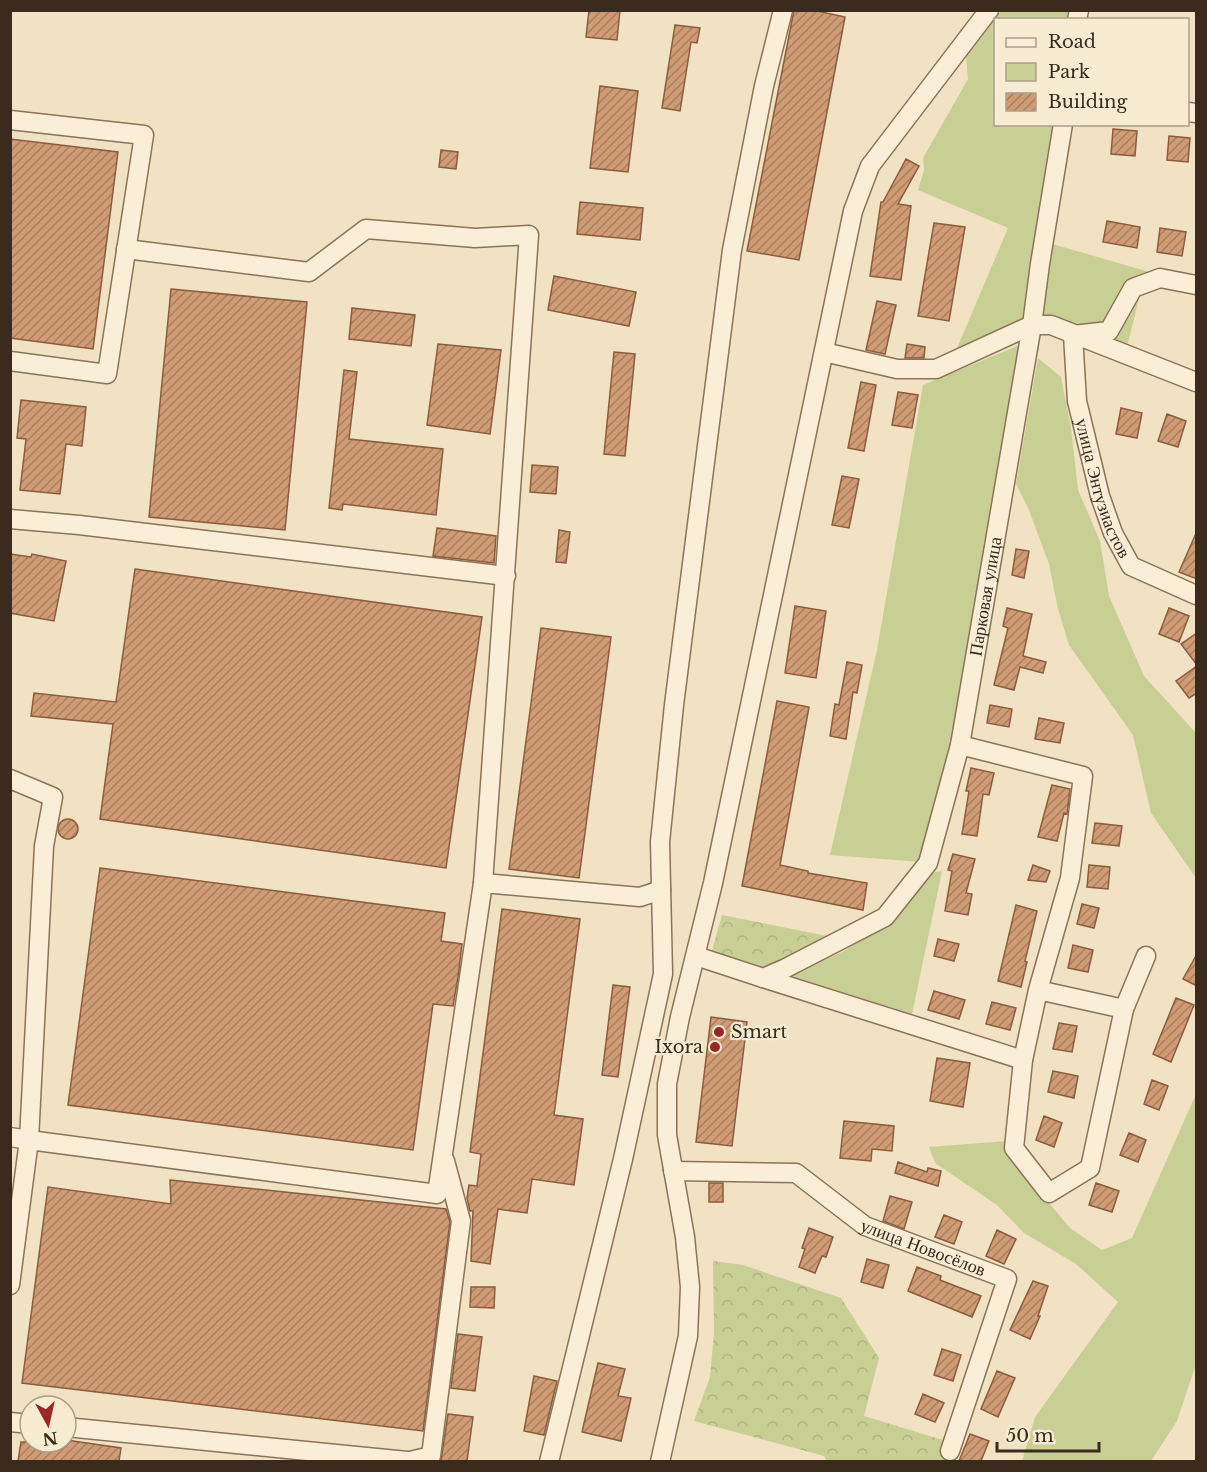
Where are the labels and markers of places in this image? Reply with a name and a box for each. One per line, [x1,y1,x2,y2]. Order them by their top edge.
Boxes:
place label: Smart [731,1021,787,1043]
marker: Smart [712,1025,726,1039]
place label: Ixora [655,1036,703,1058]
marker: Ixora [708,1040,722,1054]

